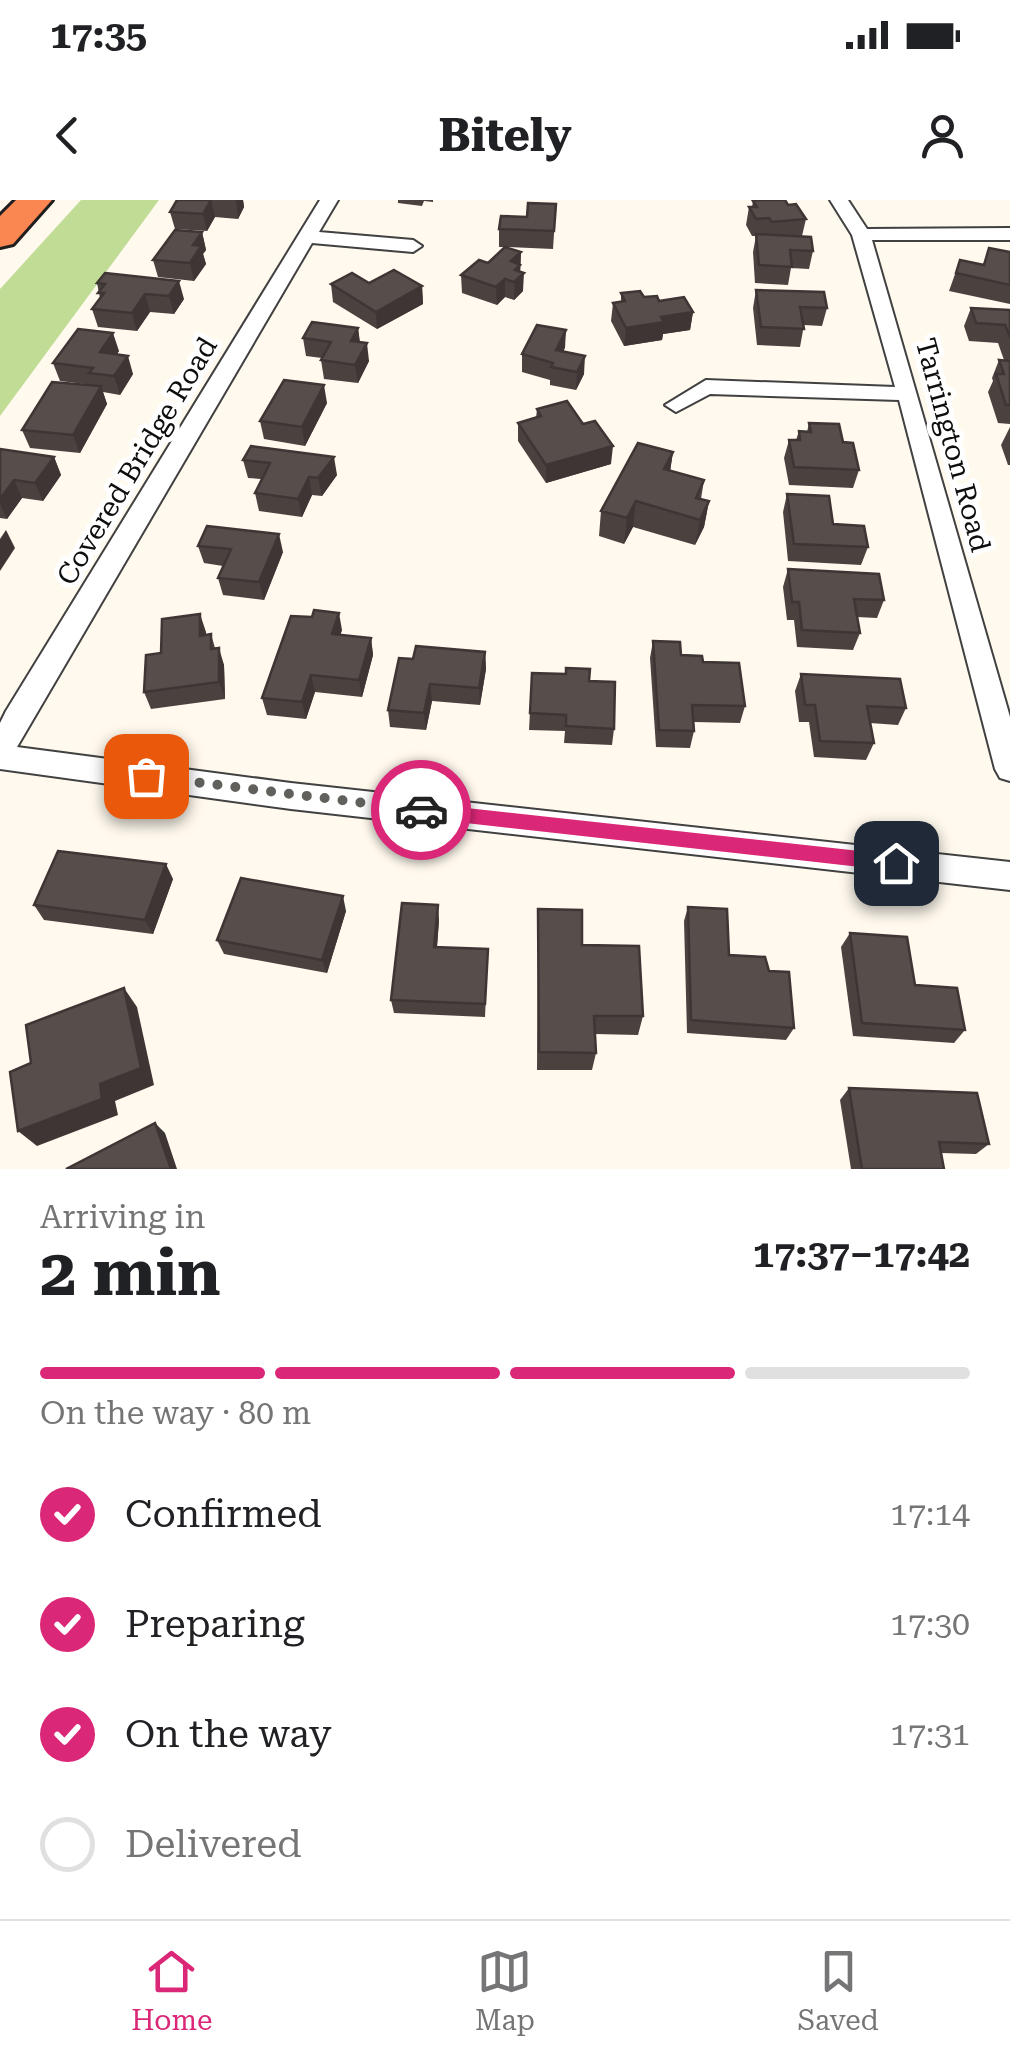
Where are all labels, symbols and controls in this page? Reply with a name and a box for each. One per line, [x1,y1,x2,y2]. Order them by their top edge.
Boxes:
text: 17:35 [50,13,147,57]
icon: back [40,108,95,163]
icon: person [915,108,970,163]
text: Bitely [438,109,572,162]
street label: Covered Bridge Road [50,331,224,591]
street label: Tarrington Road [909,335,997,555]
pin [104,734,189,819]
icon: bag [119,749,174,804]
courier [371,760,471,860]
icon: car [394,783,449,838]
pin [854,821,939,906]
icon: home [869,836,924,891]
text: Arriving in [40,1198,205,1236]
text: 17:37–17:42 [753,1232,970,1276]
text: 2 min [40,1235,221,1311]
text: On the way · 80 m [40,1394,311,1432]
icon: check [40,1487,95,1542]
text: Confirmed [125,1492,322,1536]
text: 17:14 [890,1495,970,1533]
icon: check [40,1597,95,1652]
text: Preparing [125,1602,305,1646]
text: 17:30 [890,1605,970,1643]
icon: check [40,1707,95,1762]
text: On the way [125,1712,331,1756]
text: 17:31 [890,1715,970,1753]
text: Delivered [125,1822,302,1866]
tab: Home [131,1944,212,2037]
tab: Map [475,1944,535,2037]
tab: Saved [798,1944,879,2037]

